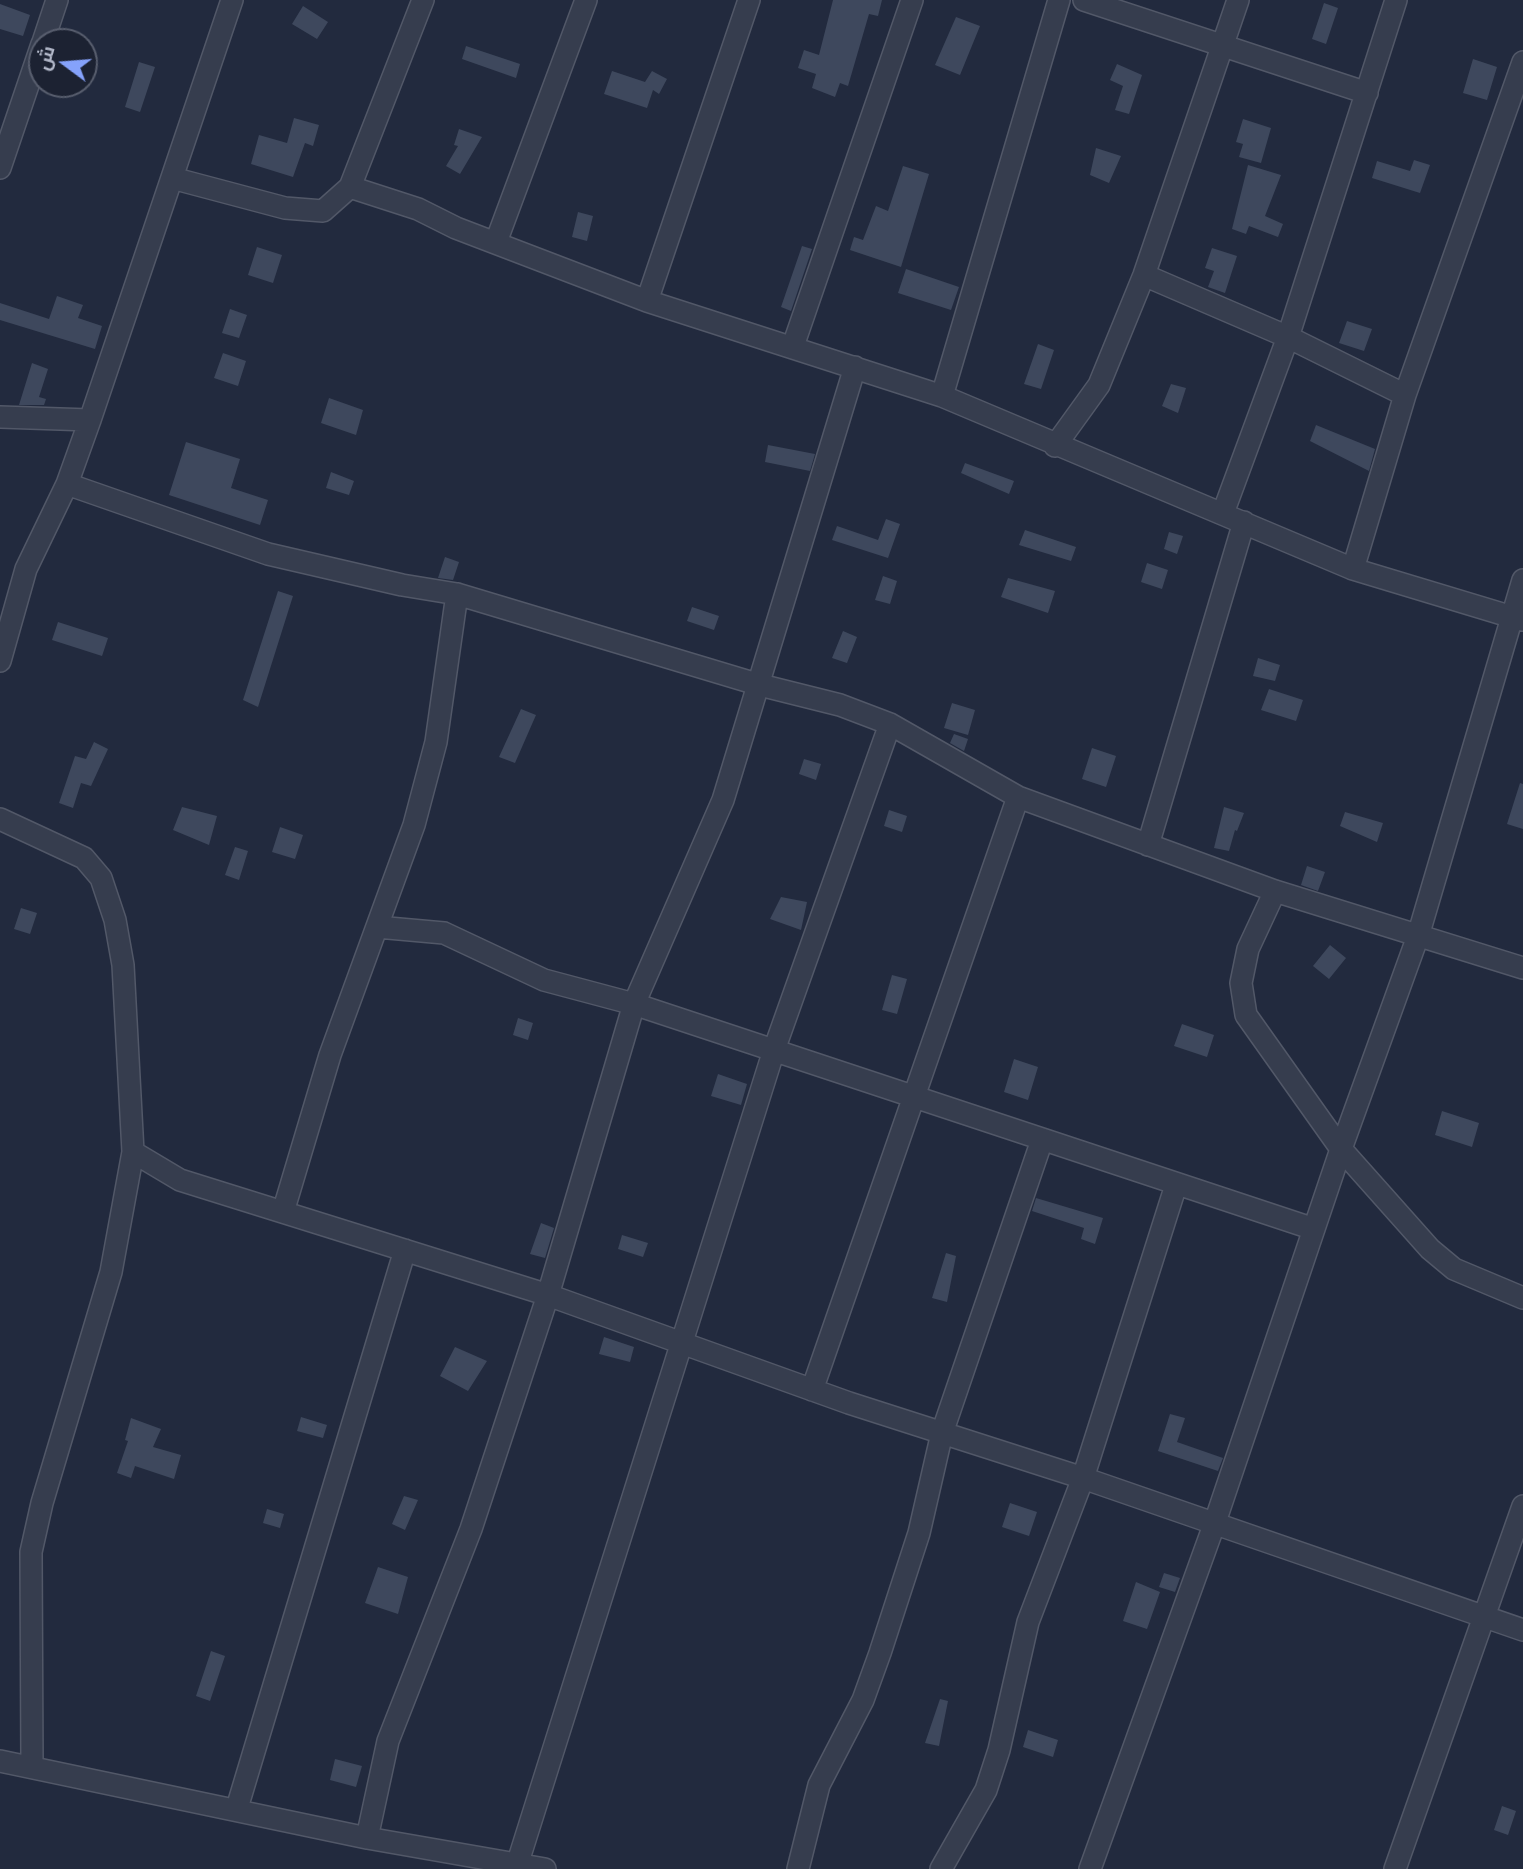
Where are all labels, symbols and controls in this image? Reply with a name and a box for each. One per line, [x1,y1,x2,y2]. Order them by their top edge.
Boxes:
north arrow [28,28,98,98]
text: ش [31,43,59,73]

